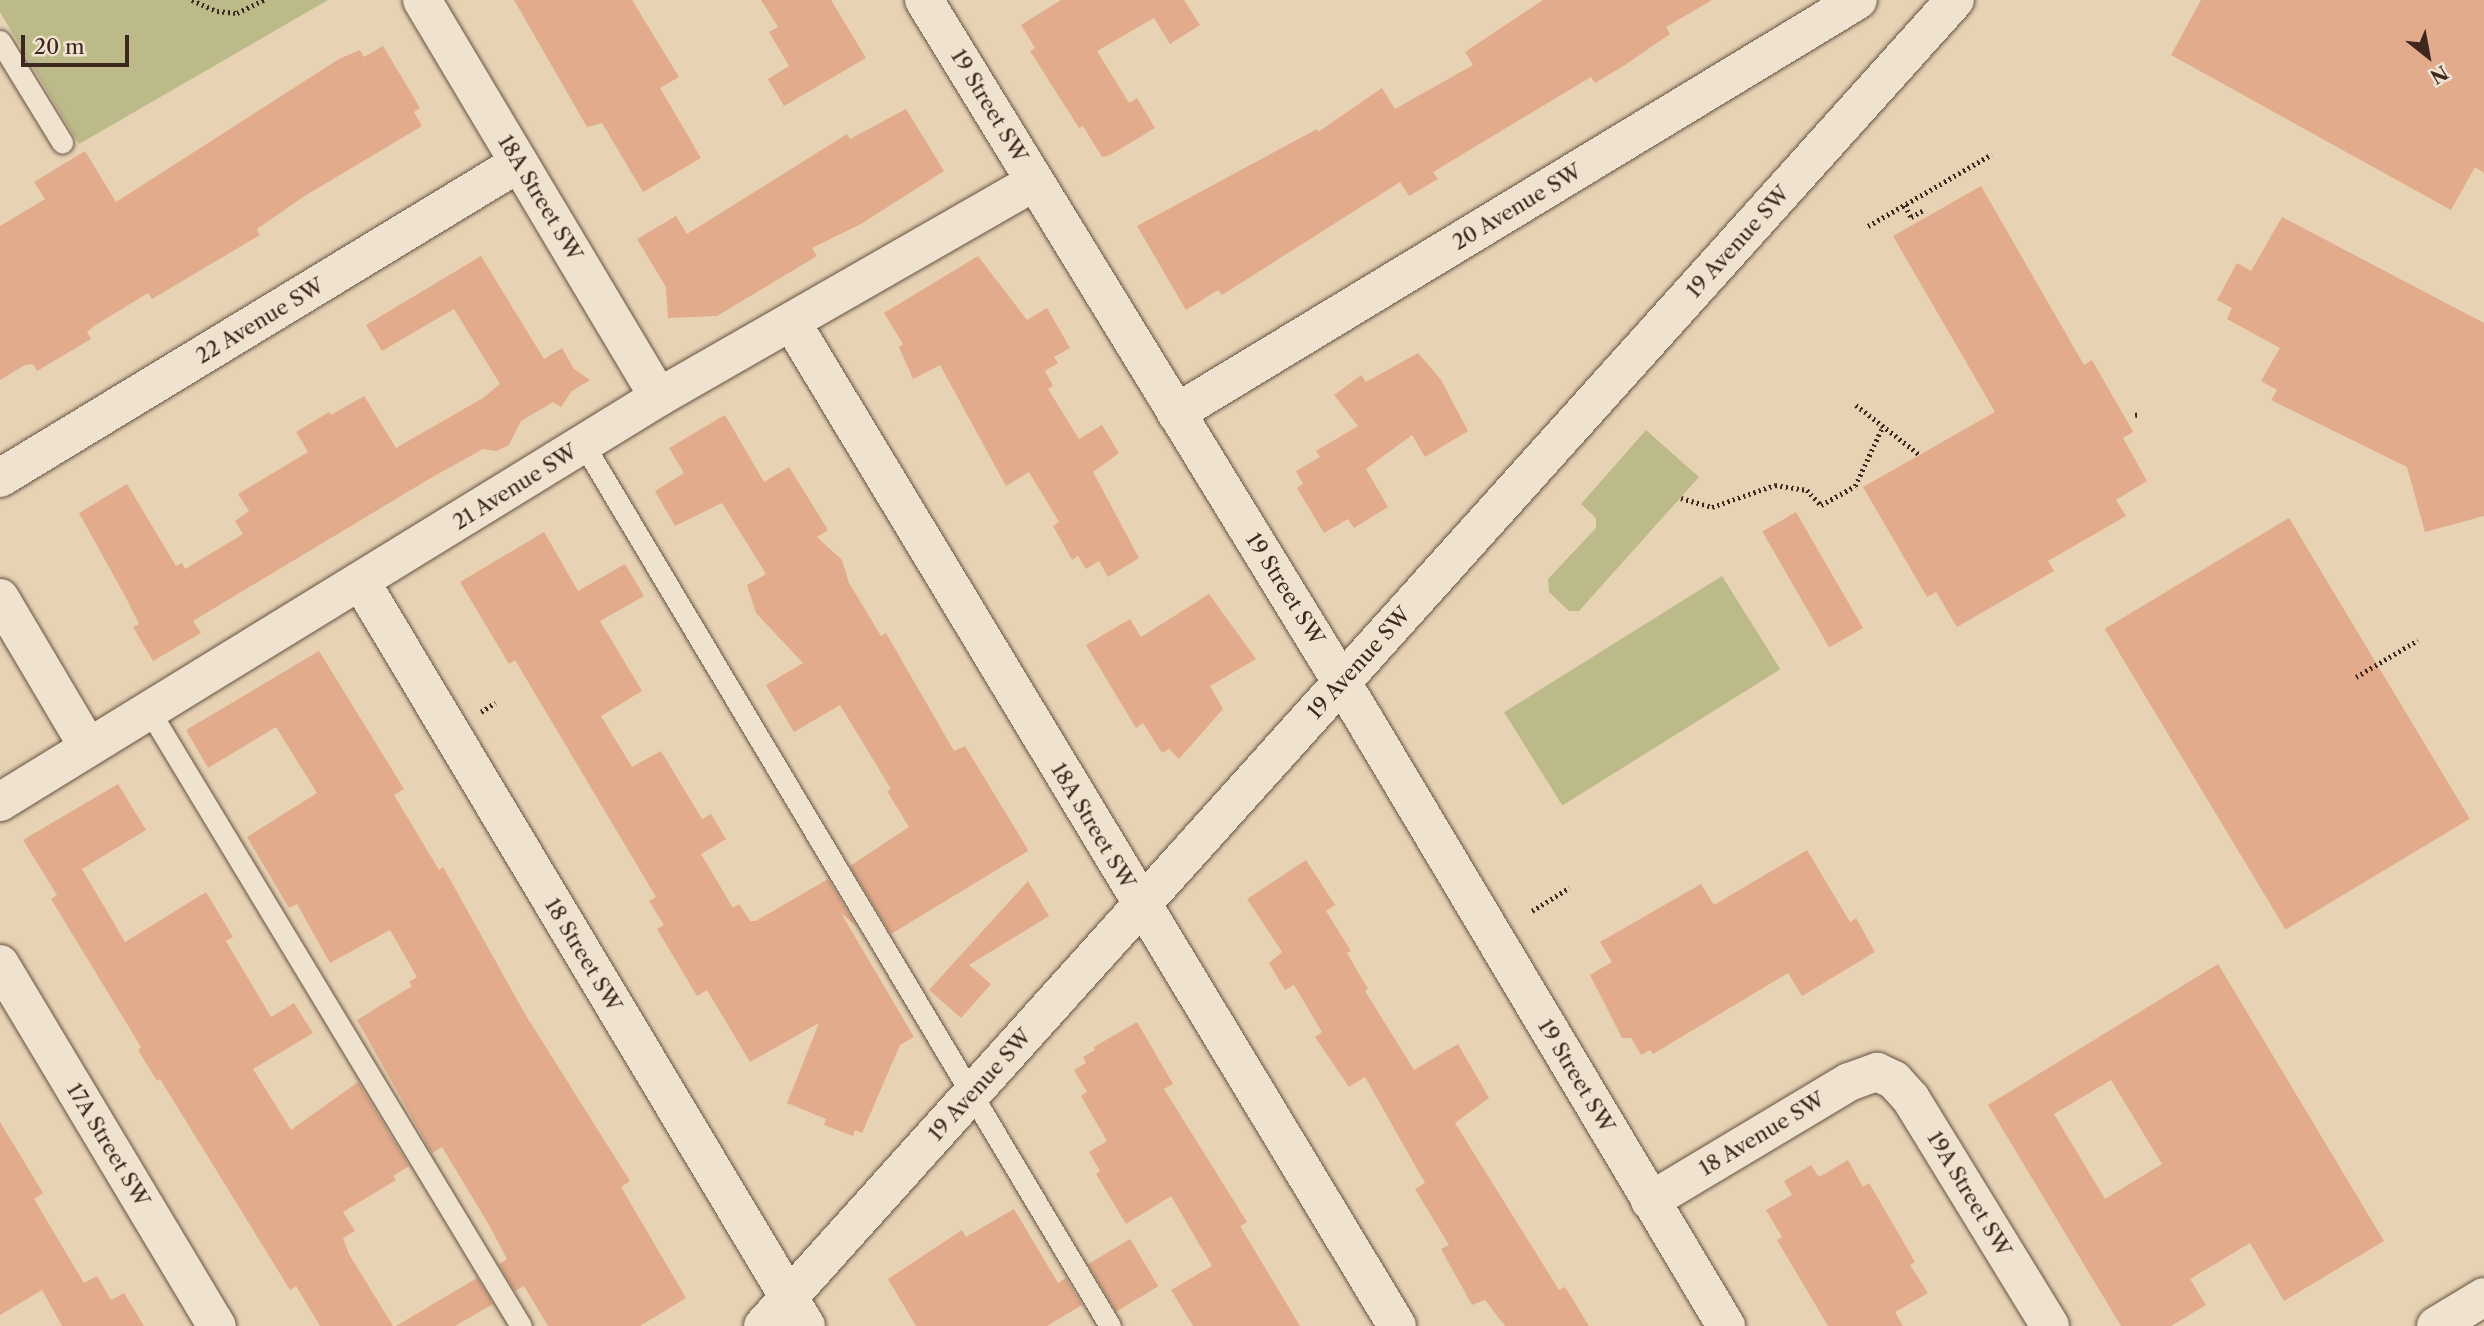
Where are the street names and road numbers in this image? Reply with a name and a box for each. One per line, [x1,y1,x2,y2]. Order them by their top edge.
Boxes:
street label: 19 Street SW [945,45,1033,167]
street label: 18A Street SW [492,130,588,266]
street label: 20 Avenue SW [1448,158,1586,256]
street label: 19 Avenue SW [1681,181,1795,303]
street label: 22 Avenue SW [191,273,329,369]
street label: 21 Avenue SW [448,439,582,535]
street label: 19 Street SW [1241,528,1329,650]
street label: 19 Avenue SW [1302,602,1416,724]
street label: 18A Street SW [1045,758,1141,894]
street label: 18 Street SW [539,894,627,1016]
street label: 19 Street SW [1532,1015,1620,1137]
street label: 19 Avenue SW [923,1024,1037,1146]
street label: 17A Street SW [61,1078,155,1212]
street label: 18 Avenue SW [1694,1086,1830,1182]
street label: 19A Street SW [1922,1127,2016,1261]

